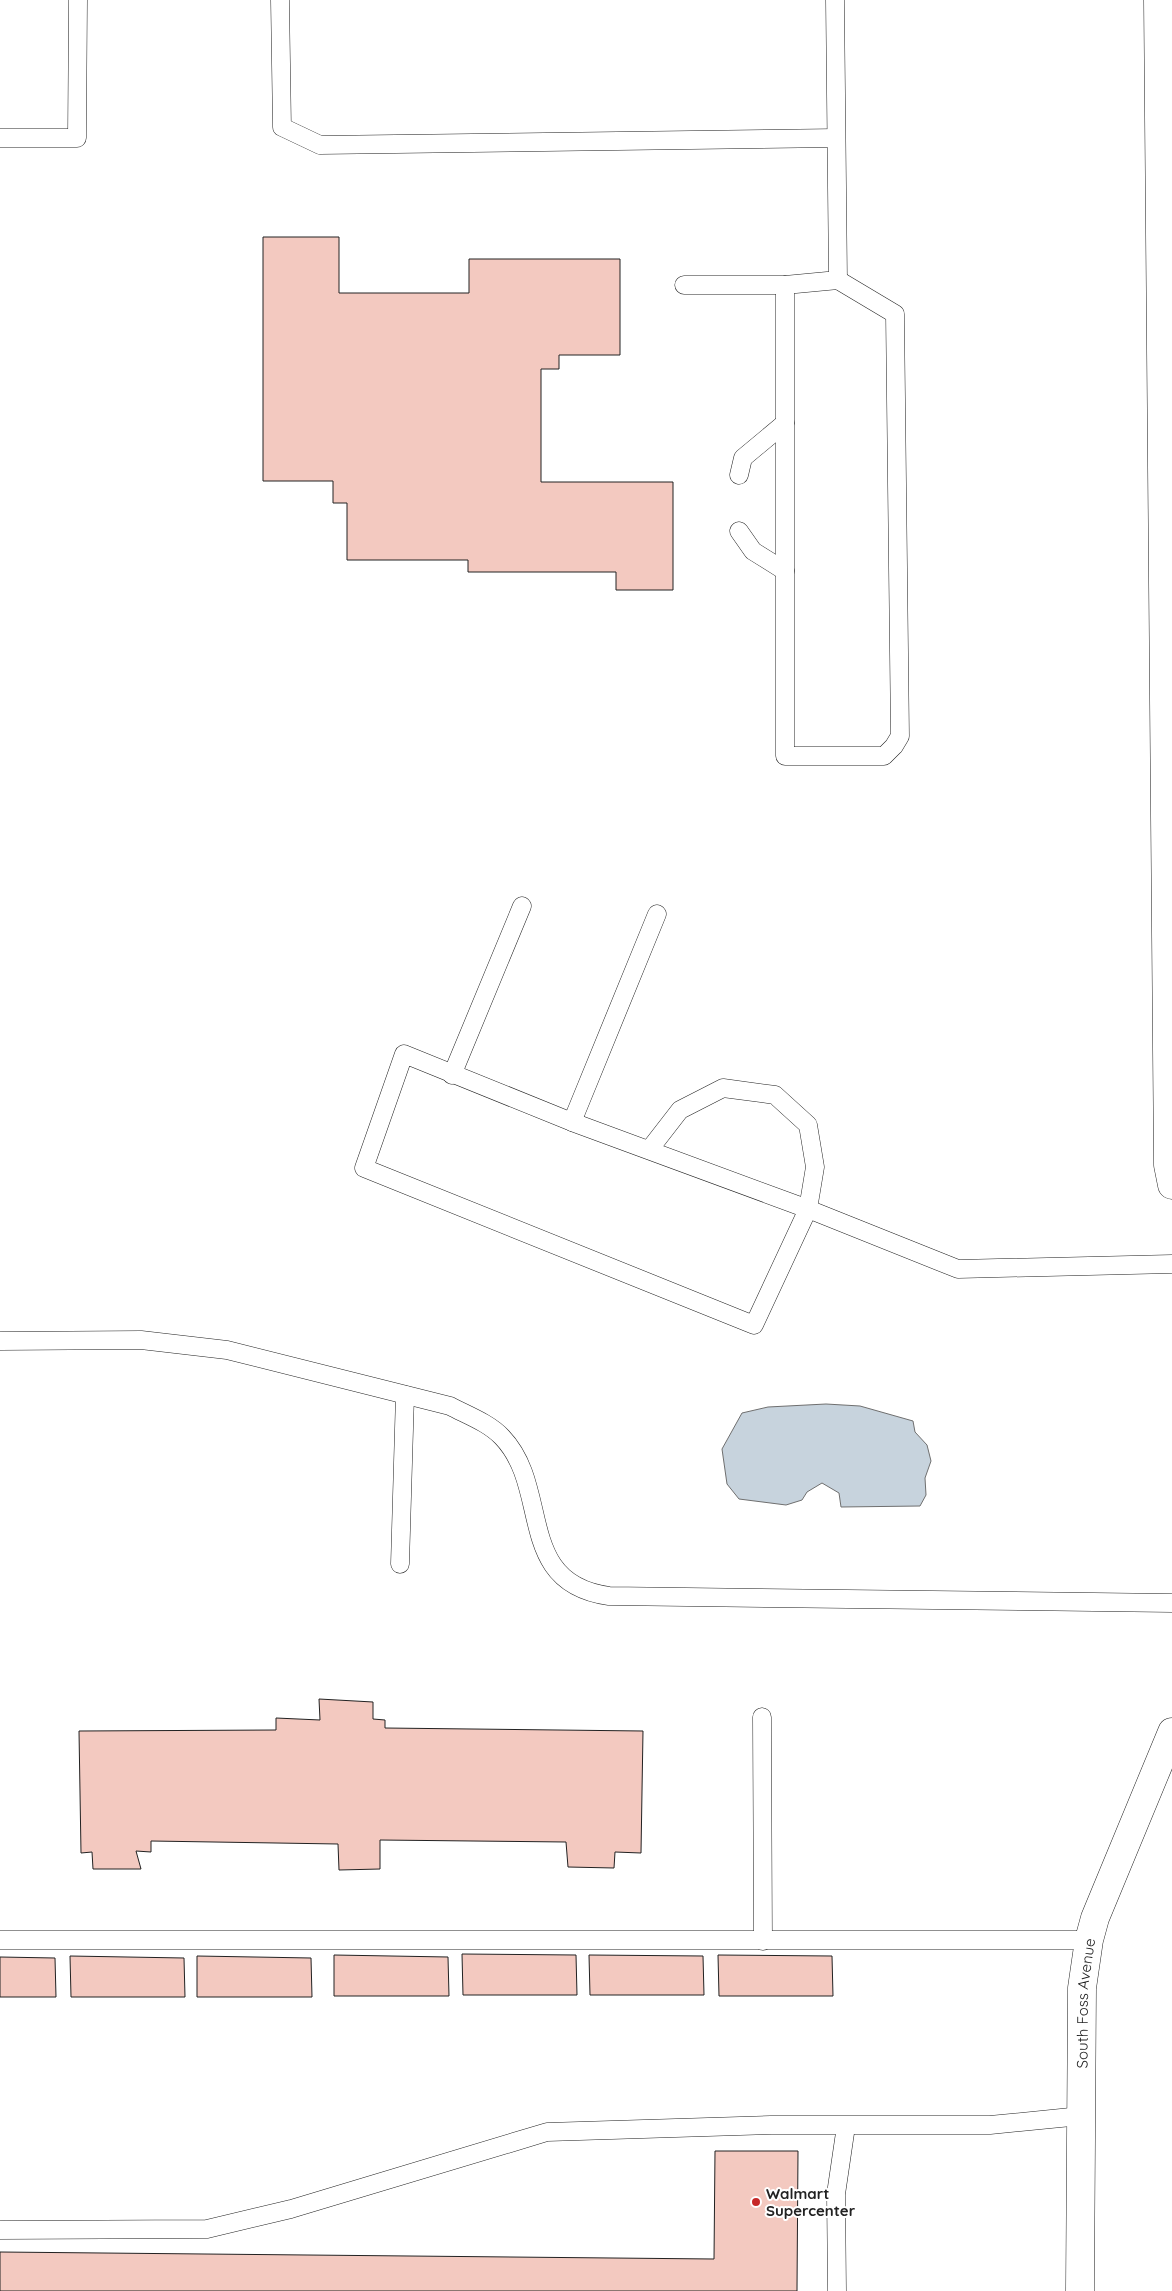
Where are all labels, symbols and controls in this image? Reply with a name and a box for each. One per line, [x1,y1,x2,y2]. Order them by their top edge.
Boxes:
street label: South Foss Avenue [1072,1937,1099,2068]
place label: Walmart Supercenter [766,2184,856,2220]
marker: Walmart Supercenter [750,2196,762,2208]

